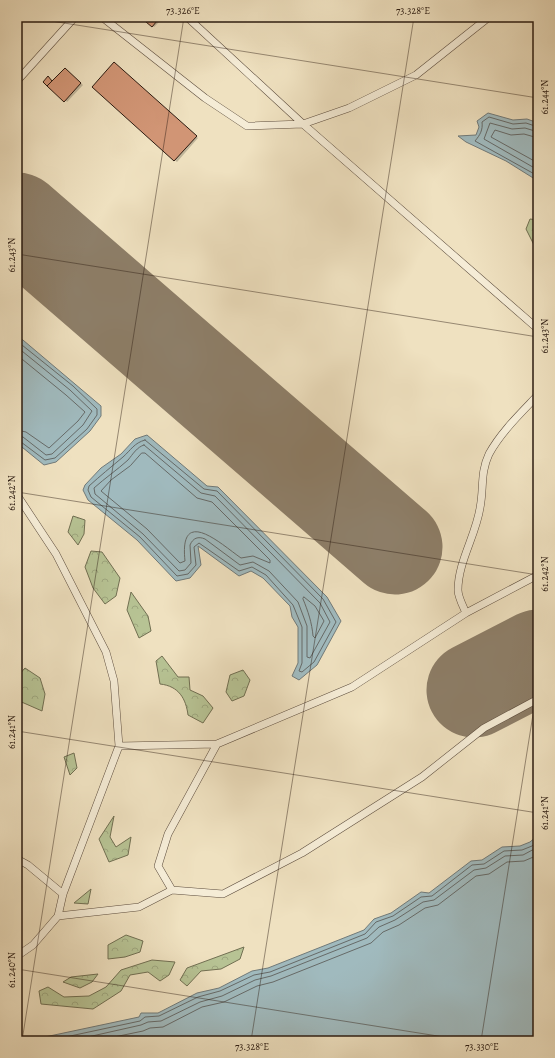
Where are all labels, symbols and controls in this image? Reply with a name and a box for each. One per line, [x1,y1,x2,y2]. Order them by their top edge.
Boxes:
text: 73.326°E [166,4,200,17]
text: 73.328°E [396,4,430,17]
text: 61.244°N [538,79,551,115]
text: 61.243°N [5,238,18,272]
text: 61.243°N [538,319,551,353]
text: 61.242°N [5,475,18,511]
text: 61.242°N [538,556,551,592]
text: 61.241°N [5,715,18,749]
text: 61.241°N [538,796,551,830]
text: 61.240°N [5,952,18,988]
text: 73.328°E [235,1040,269,1053]
text: 73.330°E [465,1040,499,1053]

